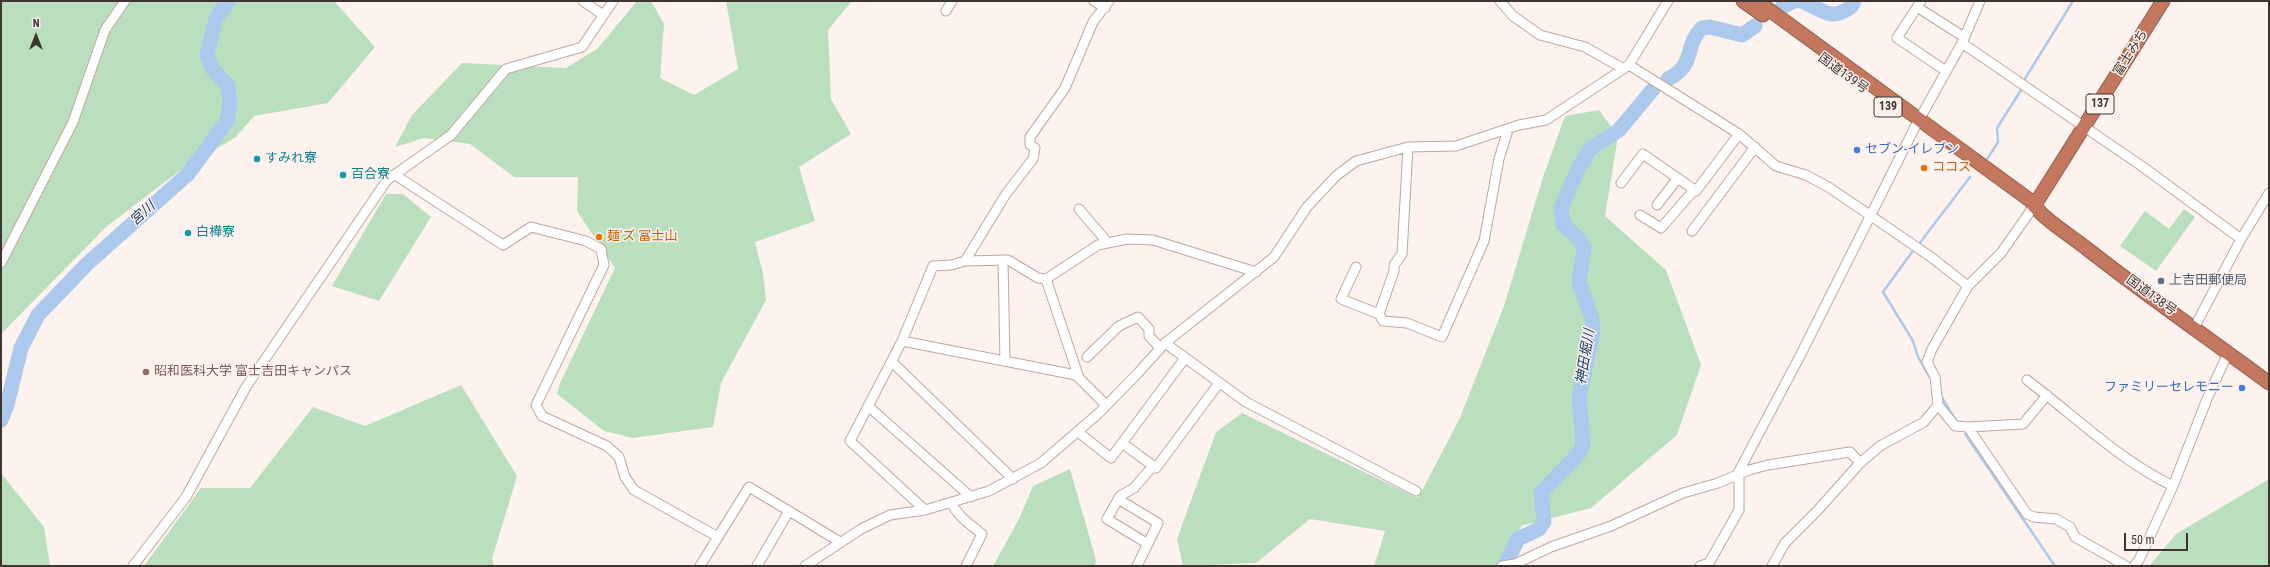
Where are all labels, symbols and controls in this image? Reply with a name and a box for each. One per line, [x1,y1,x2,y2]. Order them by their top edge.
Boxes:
north arrow [16,16,56,56]
text: N [33,17,39,30]
street label: 富士みち [2111,27,2151,79]
street label: 国道139号 [1815,51,1871,97]
road number: 137 [2086,94,2114,114]
road number: 139 [1874,97,1902,117]
place label: セブン-イレブン [1865,142,1959,158]
marker: セブン-イレブン [1852,145,1862,155]
place label: すみれ寮 [265,151,317,167]
marker: すみれ寮 [252,154,262,164]
place label: ココス [1932,160,1971,176]
marker: ココス [1919,163,1929,173]
place label: 百合寮 [351,167,390,183]
marker: 百合寮 [338,170,348,180]
water label: 宮川 [127,198,159,230]
place label: 白樺寮 [196,225,235,241]
marker: 白樺寮 [183,228,193,238]
place label: 麺'ズ 冨士山 [607,229,677,245]
marker: 麺'ズ 冨士山 [594,232,604,242]
street label: 国道138号 [2123,273,2179,319]
place label: 上吉田郵便局 [2169,273,2247,289]
marker: 上吉田郵便局 [2156,276,2166,286]
water label: 神田堀川 [1573,328,1599,386]
place label: 昭和医科大学 富士吉田キャンパス [154,364,352,380]
marker: 昭和医科大学 富士吉田キャンパス [141,367,151,377]
place label: ファミリーセレモニー [2104,380,2234,396]
marker: ファミリーセレモニー [2237,383,2247,393]
scale bar [2126,525,2190,551]
text: 50 m [2131,533,2155,547]

